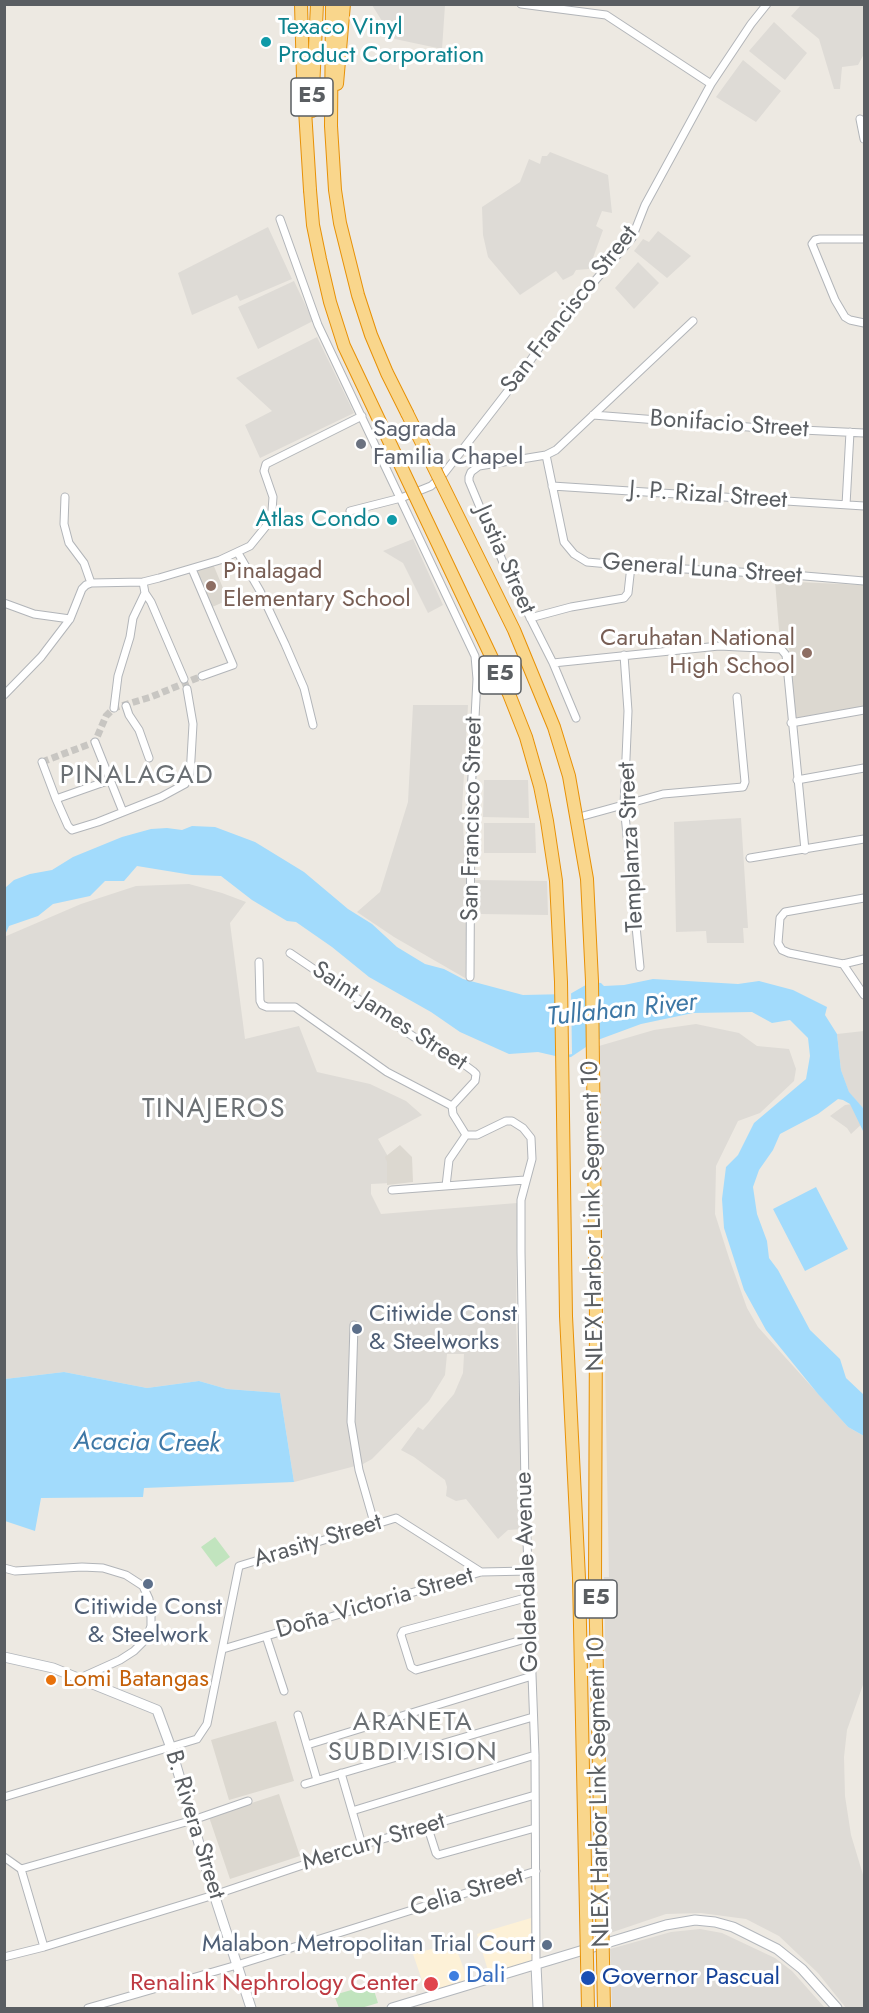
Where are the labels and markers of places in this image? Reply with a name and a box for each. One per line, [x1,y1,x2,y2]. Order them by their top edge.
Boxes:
place label: Texaco Vinyl Product Corporation [278,14,484,70]
marker: Texaco Vinyl Product Corporation [259,35,273,49]
place label: Sagrada Familia Chapel [373,416,523,472]
marker: Sagrada Familia Chapel [354,437,368,451]
place label: Atlas Condo [256,506,380,534]
marker: Atlas Condo [385,513,399,527]
place label: Pinalagad Elementary School [223,558,411,614]
marker: Pinalagad Elementary School [204,579,218,593]
place label: Caruhatan National High School [600,625,795,681]
marker: Caruhatan National High School [800,646,814,660]
place label: Citiwide Const & Steelworks [369,1301,517,1357]
marker: Citiwide Const & Steelworks [350,1322,364,1336]
marker: Citiwide Const & Steelwork [141,1577,155,1591]
place label: Citiwide Const & Steelwork [74,1594,222,1650]
place label: Lomi Batangas [63,1666,209,1694]
marker: Lomi Batangas [44,1673,58,1687]
place label: Malabon Metropolitan Trial Court [202,1931,535,1959]
marker: Malabon Metropolitan Trial Court [540,1938,554,1952]
place label: Dali [466,1962,506,1990]
place label: Governor Pascual [602,1964,780,1992]
marker: Dali [447,1969,461,1983]
marker: Governor Pascual [579,1969,597,1987]
place label: Renalink Nephrology Center [130,1970,418,1998]
marker: Renalink Nephrology Center [422,1975,440,1993]

